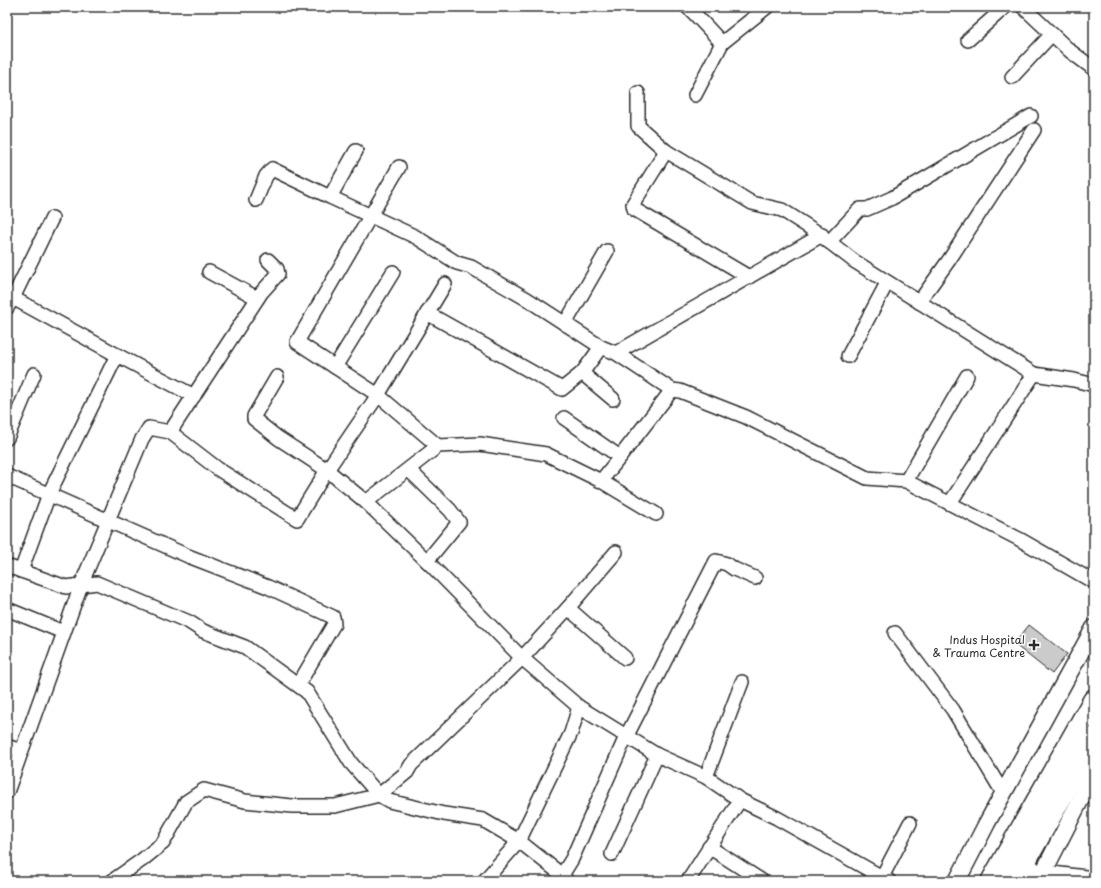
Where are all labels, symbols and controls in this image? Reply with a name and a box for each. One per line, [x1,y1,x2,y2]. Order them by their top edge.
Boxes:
place label: Indus Hospital & Trauma Centre [933,631,1025,661]
marker: Indus Hospital & Trauma Centre [1028,639,1040,651]

